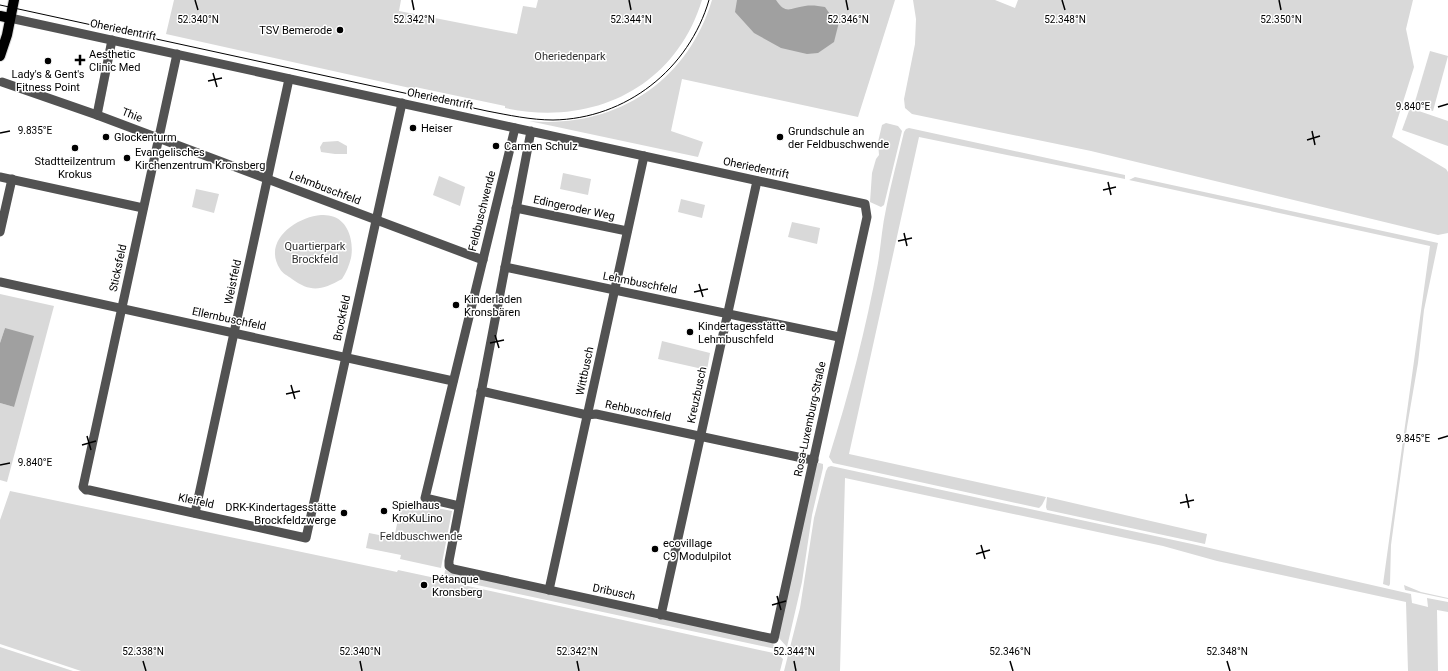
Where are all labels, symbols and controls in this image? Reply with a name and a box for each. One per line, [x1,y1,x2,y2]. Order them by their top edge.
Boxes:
text: 52.340°N [177,14,219,25]
text: 52.342°N [393,14,435,25]
text: 52.344°N [610,14,652,25]
text: 52.346°N [827,14,869,25]
text: 52.348°N [1044,14,1086,25]
text: 52.350°N [1260,14,1302,25]
street label: Oheriedentrift [89,17,158,43]
place label: TSV Bemerode [259,24,332,37]
marker: TSV Bemerode [335,25,345,35]
place label: Aesthetic Clinic Med [89,48,140,74]
park label: Oheriedenpark [534,50,606,63]
marker: Aesthetic Clinic Med [74,54,86,66]
marker: Lady's & Gent's Fitness Point [43,56,53,66]
place label: Lady's & Gent's Fitness Point [11,68,85,94]
street label: Oheriedentrift [406,86,475,112]
text: 9.840°E [1396,101,1431,112]
street label: Thie [120,105,144,125]
place label: Heiser [421,122,453,135]
marker: Heiser [408,123,418,133]
text: 9.835°E [18,125,53,136]
place label: Grundschule an der Feldbuschwende [788,125,889,151]
place label: Glockenturm [114,131,177,144]
marker: Glockenturm [101,132,111,142]
marker: Grundschule an der Feldbuschwende [775,132,785,142]
place label: Carmen Schulz [504,140,578,153]
marker: Carmen Schulz [491,141,501,151]
marker: Stadtteilzentrum Krokus [70,143,80,153]
place label: Evangelisches Kirchenzentrum Kronsberg [135,146,265,172]
marker: Evangelisches Kirchenzentrum Kronsberg [122,153,132,163]
place label: Stadtteilzentrum Krokus [34,155,116,181]
street label: Oheriedentrift [722,155,791,181]
street label: Lehmbuschfeld [287,168,363,208]
street label: Feldbuschwende [466,169,498,253]
street label: Edingeroder Weg [532,193,616,223]
park label: Quartierpark Brockfeld [285,240,346,266]
street label: Sticksfeld [107,243,129,293]
street label: Weistfeld [222,258,244,306]
street label: Lehmbuschfeld [602,269,678,297]
place label: Kinderladen Kronsbären [464,293,522,319]
street label: Brockfeld [331,294,353,342]
marker: Kinderladen Kronsbären [451,300,461,310]
street label: Ellernbuschfeld [191,305,267,333]
place label: Kindertagesstätte Lehmbuschfeld [698,320,785,346]
marker: Kindertagesstätte Lehmbuschfeld [685,327,695,337]
street label: Wittbusch [574,346,596,396]
street label: Rosa-Luxemburg-Straße [791,360,829,478]
street label: Kreuzbusch [685,365,709,425]
street label: Rehbuschfeld [604,398,672,424]
text: 9.845°E [1396,433,1431,444]
text: 9.840°E [18,457,53,468]
street label: Kleifeld [177,491,215,511]
place label: Spielhaus KroKuLino [392,499,443,525]
place label: DRK-Kindertagesstätte Brockfeldzwerge [225,501,336,527]
marker: Spielhaus KroKuLino [379,506,389,516]
marker: DRK-Kindertagesstätte Brockfeldzwerge [339,508,349,518]
park label: Feldbuschwende [380,530,462,543]
place label: ecovillage C9 Modulpilot [663,537,732,563]
marker: ecovillage C9 Modulpilot [650,544,660,554]
place label: Pétanque Kronsberg [432,573,482,599]
marker: Pétanque Kronsberg [419,580,429,590]
street label: Dribusch [591,581,637,603]
text: 52.338°N [122,646,164,657]
text: 52.340°N [339,646,381,657]
text: 52.342°N [556,646,598,657]
text: 52.344°N [773,646,815,657]
text: 52.346°N [989,646,1031,657]
text: 52.348°N [1206,646,1248,657]

